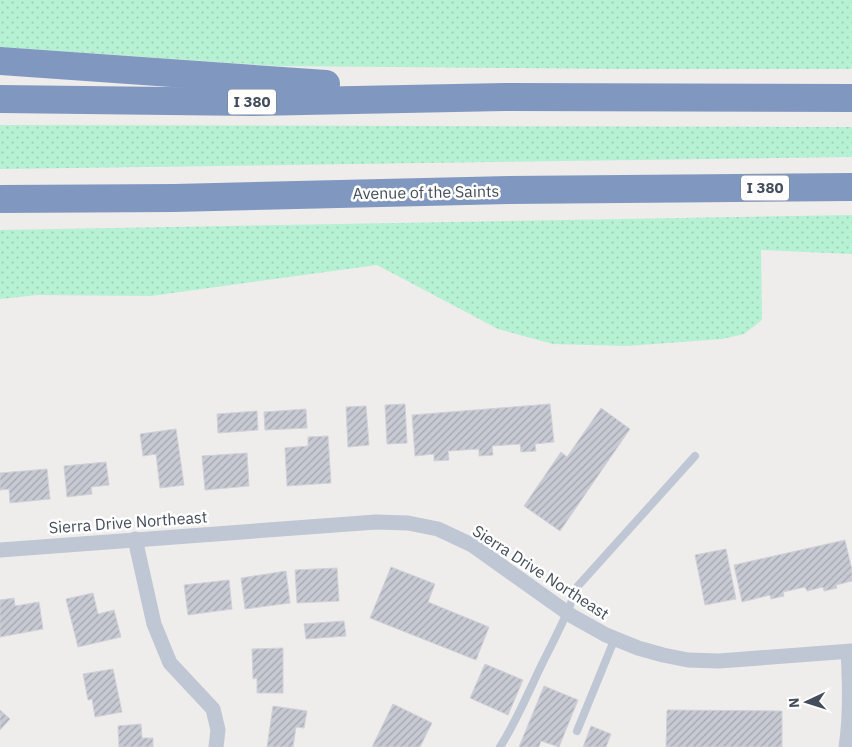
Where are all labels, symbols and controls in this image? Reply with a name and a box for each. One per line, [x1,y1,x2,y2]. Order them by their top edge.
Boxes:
road number: I 380 [228,90,276,114]
road number: I 380 [741,176,789,200]
street label: Avenue of the Saints [353,181,499,203]
street label: Sierra Drive Northeast [48,506,208,538]
street label: Sierra Drive Northeast [469,520,613,624]
north arrow [782,677,832,727]
text: N [785,697,803,709]

